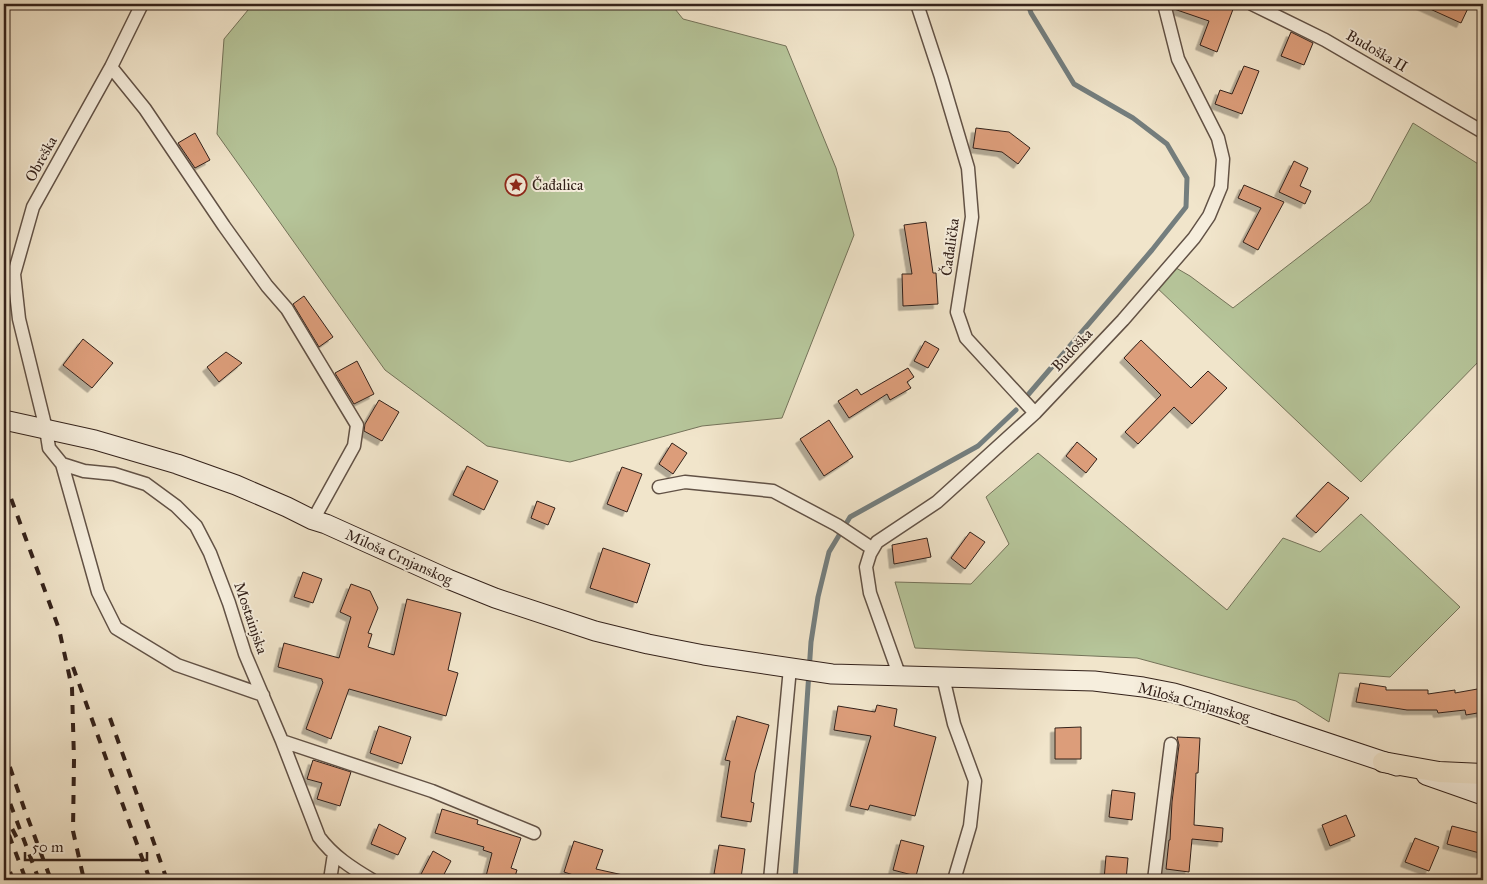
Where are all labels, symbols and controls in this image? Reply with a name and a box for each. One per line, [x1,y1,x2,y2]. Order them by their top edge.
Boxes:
street label: Budoška II [1343,26,1411,76]
street label: Obreška [21,133,61,185]
place icon: Čađalica [504,173,528,197]
place label: Čađalica [532,175,584,194]
street label: Čađalička [936,216,963,277]
street label: Budoška [1048,324,1097,375]
street label: Miloša Crnjanskog [343,525,456,589]
street label: Mostainjska [230,580,272,657]
street label: Miloša Crnjanskog [1136,678,1253,726]
scale bar [25,829,148,861]
text: 50 m [32,838,64,856]

